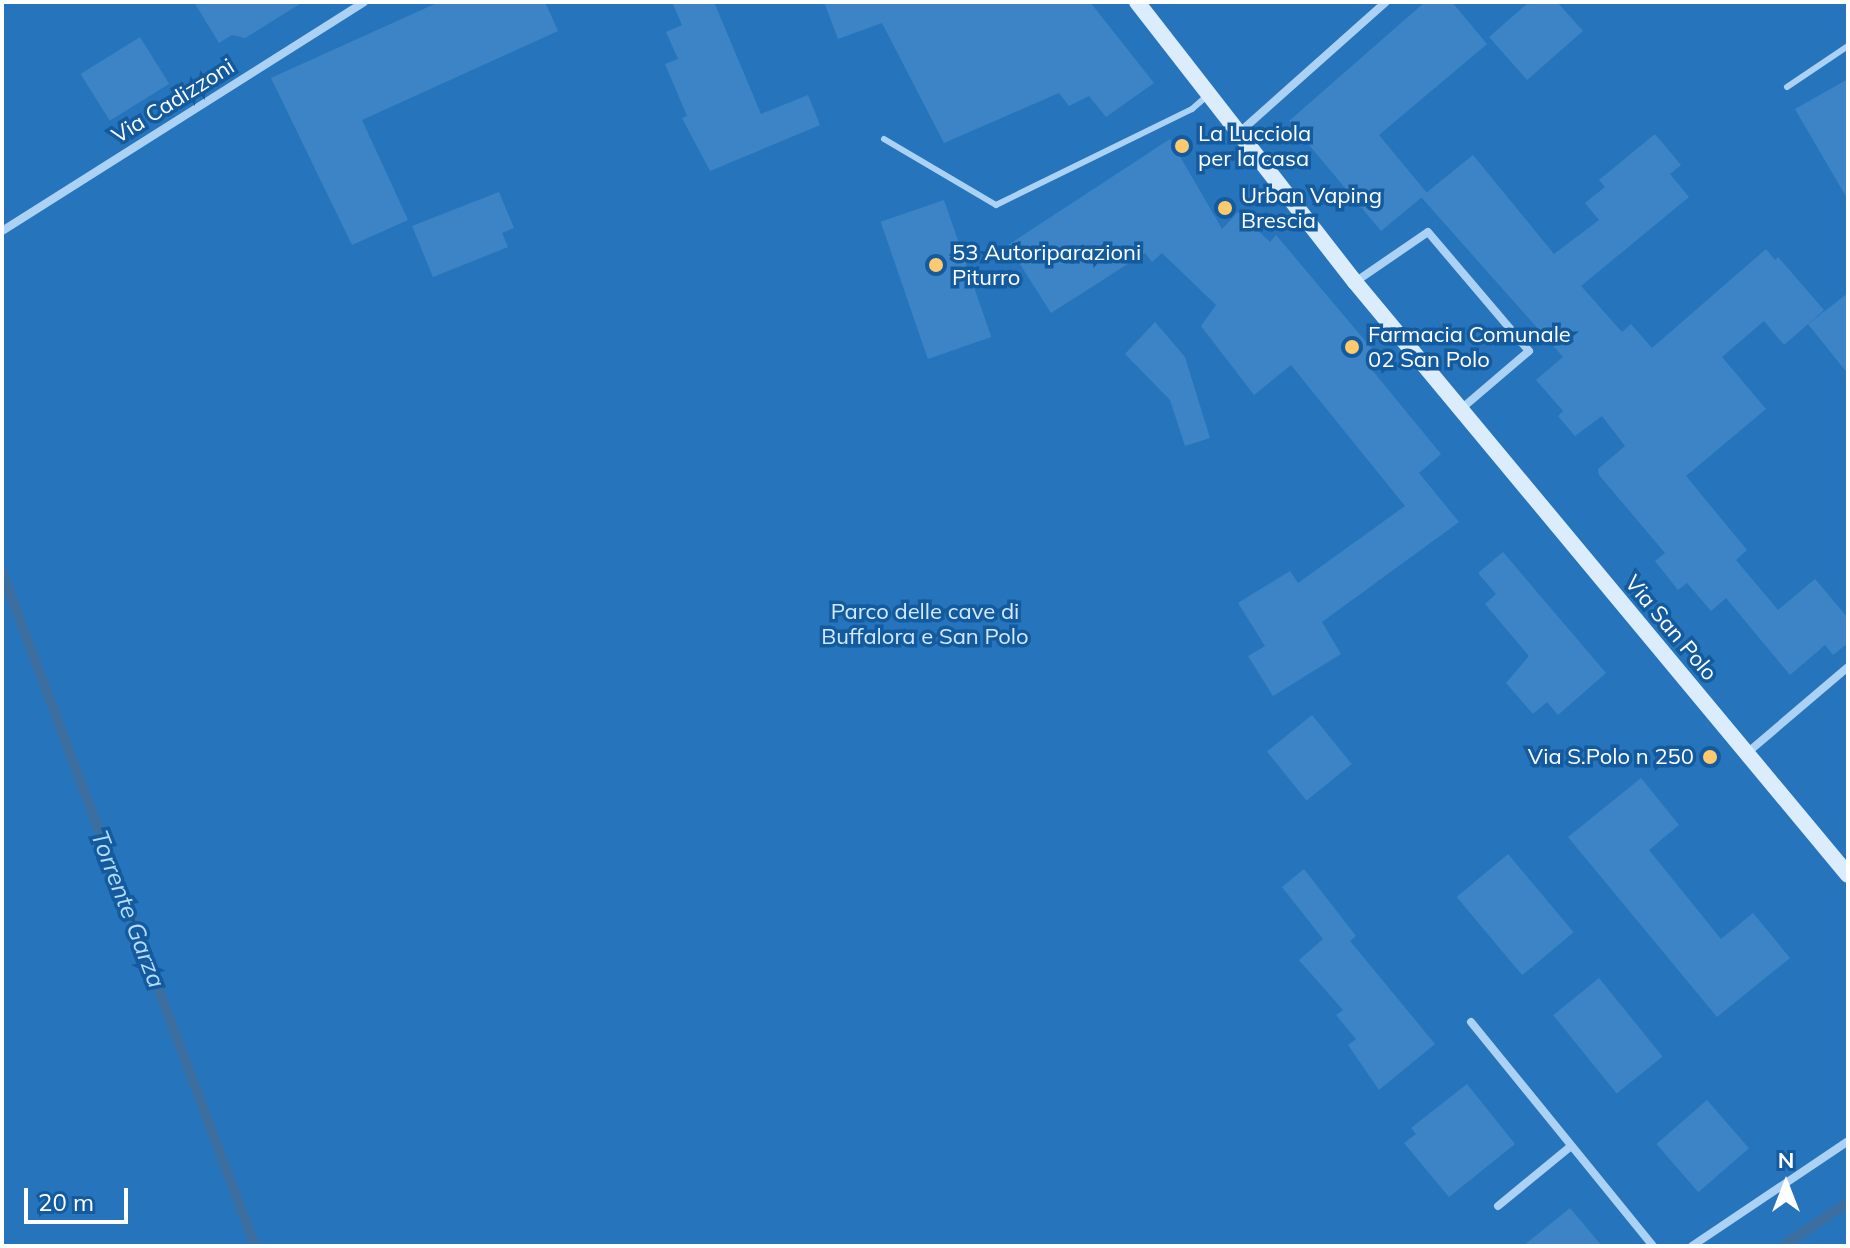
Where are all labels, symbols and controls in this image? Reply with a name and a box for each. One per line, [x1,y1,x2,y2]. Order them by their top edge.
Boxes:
street label: Via Cadizzoni [107,53,239,149]
place label: La Lucciola per la casa [1198,120,1311,172]
marker: La Lucciola per la casa [1173,137,1191,155]
place label: Urban Vaping Brescia [1241,182,1382,234]
marker: Urban Vaping Brescia [1216,199,1234,217]
place label: 53 Autoriparazioni Piturro [952,239,1141,290]
marker: 53 Autoriparazioni Piturro [927,256,945,274]
place label: Farmacia Comunale 02 San Polo [1368,321,1571,372]
marker: Farmacia Comunale 02 San Polo [1343,338,1361,356]
street label: Via San Polo [1619,570,1723,686]
park label: Parco delle cave di Buffalora e San Polo [821,598,1029,650]
place label: Via S.Polo n 250 [1528,744,1694,770]
marker: Via S.Polo n 250 [1701,748,1719,766]
water label: Torrente Garza [85,826,171,992]
north arrow [1746,1144,1826,1224]
text: N [1778,1146,1794,1174]
scale bar [28,1172,132,1222]
text: 20 m [38,1187,94,1217]

